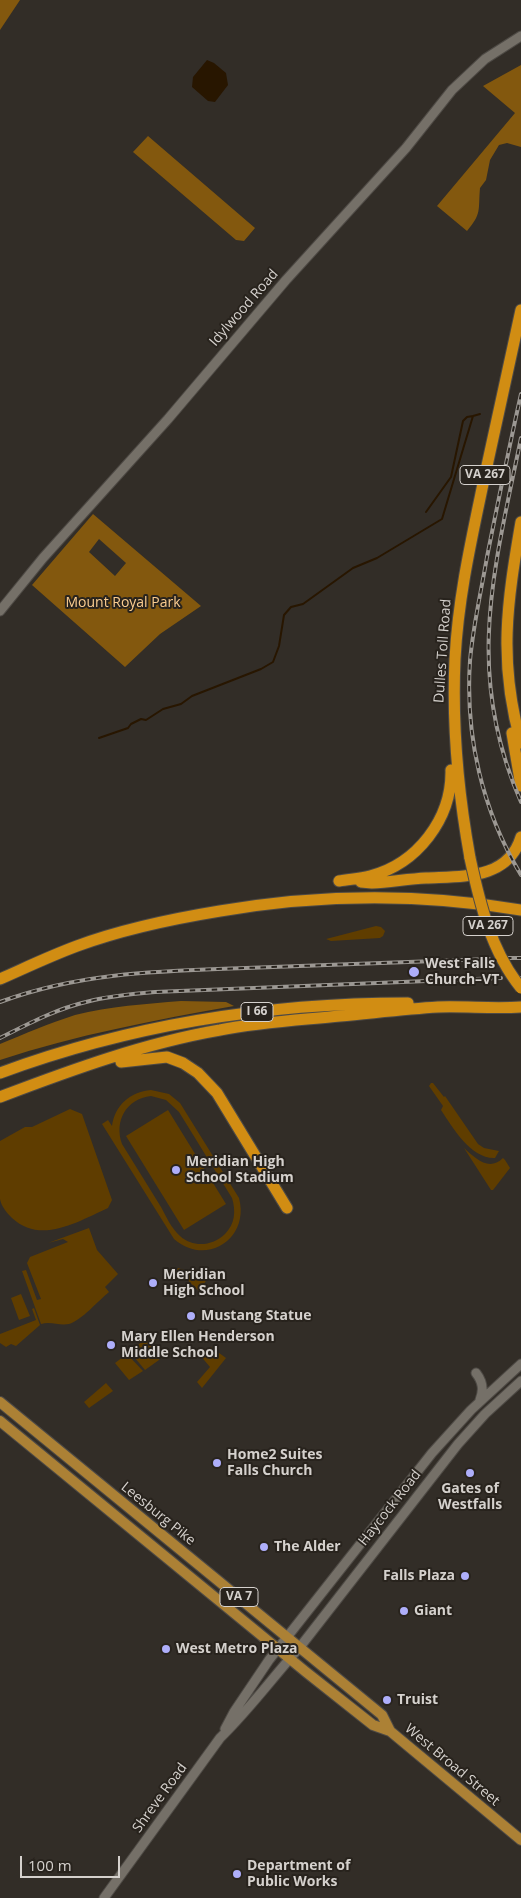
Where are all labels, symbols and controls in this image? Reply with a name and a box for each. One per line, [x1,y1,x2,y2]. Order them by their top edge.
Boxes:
street label: Idylwood Road [206,266,282,350]
road number: VA 267 [460,466,510,484]
park label: Mount Royal Park [65,595,181,611]
street label: Dulles Toll Road [431,598,455,704]
road number: VA 267 [463,916,513,936]
place label: West Falls Church–VT [425,956,499,989]
marker: West Falls Church–VT [407,965,421,979]
road number: I 66 [241,1002,273,1022]
place label: Meridian High School Stadium [186,1154,294,1186]
marker: Meridian High School Stadium [170,1164,182,1176]
place label: Meridian High School [163,1267,244,1300]
marker: Meridian High School [147,1277,159,1289]
place label: Mustang Statue [201,1308,311,1324]
marker: Mustang Statue [185,1310,197,1322]
place label: Mary Ellen Henderson Middle School [121,1329,275,1361]
marker: Mary Ellen Henderson Middle School [105,1339,117,1351]
place label: Home2 Suites Falls Church [227,1447,323,1480]
marker: Home2 Suites Falls Church [211,1457,223,1469]
street label: Haycock Road [355,1467,425,1549]
marker: Gates of Westfalls [464,1467,476,1479]
street label: Leesburg Pike [117,1479,199,1549]
place label: Gates of Westfalls [438,1481,502,1514]
place label: The Alder [274,1539,341,1555]
marker: The Alder [258,1541,270,1553]
place label: Falls Plaza [383,1568,455,1584]
marker: Falls Plaza [459,1570,471,1582]
road number: VA 7 [220,1588,258,1606]
place label: Giant [414,1603,452,1619]
marker: Giant [398,1605,410,1617]
place label: West Metro Plaza [176,1641,297,1657]
marker: West Metro Plaza [160,1643,172,1655]
place label: Truist [397,1692,438,1708]
marker: Truist [381,1694,393,1706]
street label: West Broad Street [401,1721,503,1809]
street label: Shreve Road [129,1760,191,1836]
scale bar [22,1846,122,1878]
text: 100 m [28,1855,72,1875]
place label: Department of Public Works [247,1858,350,1890]
marker: Department of Public Works [231,1868,243,1880]

